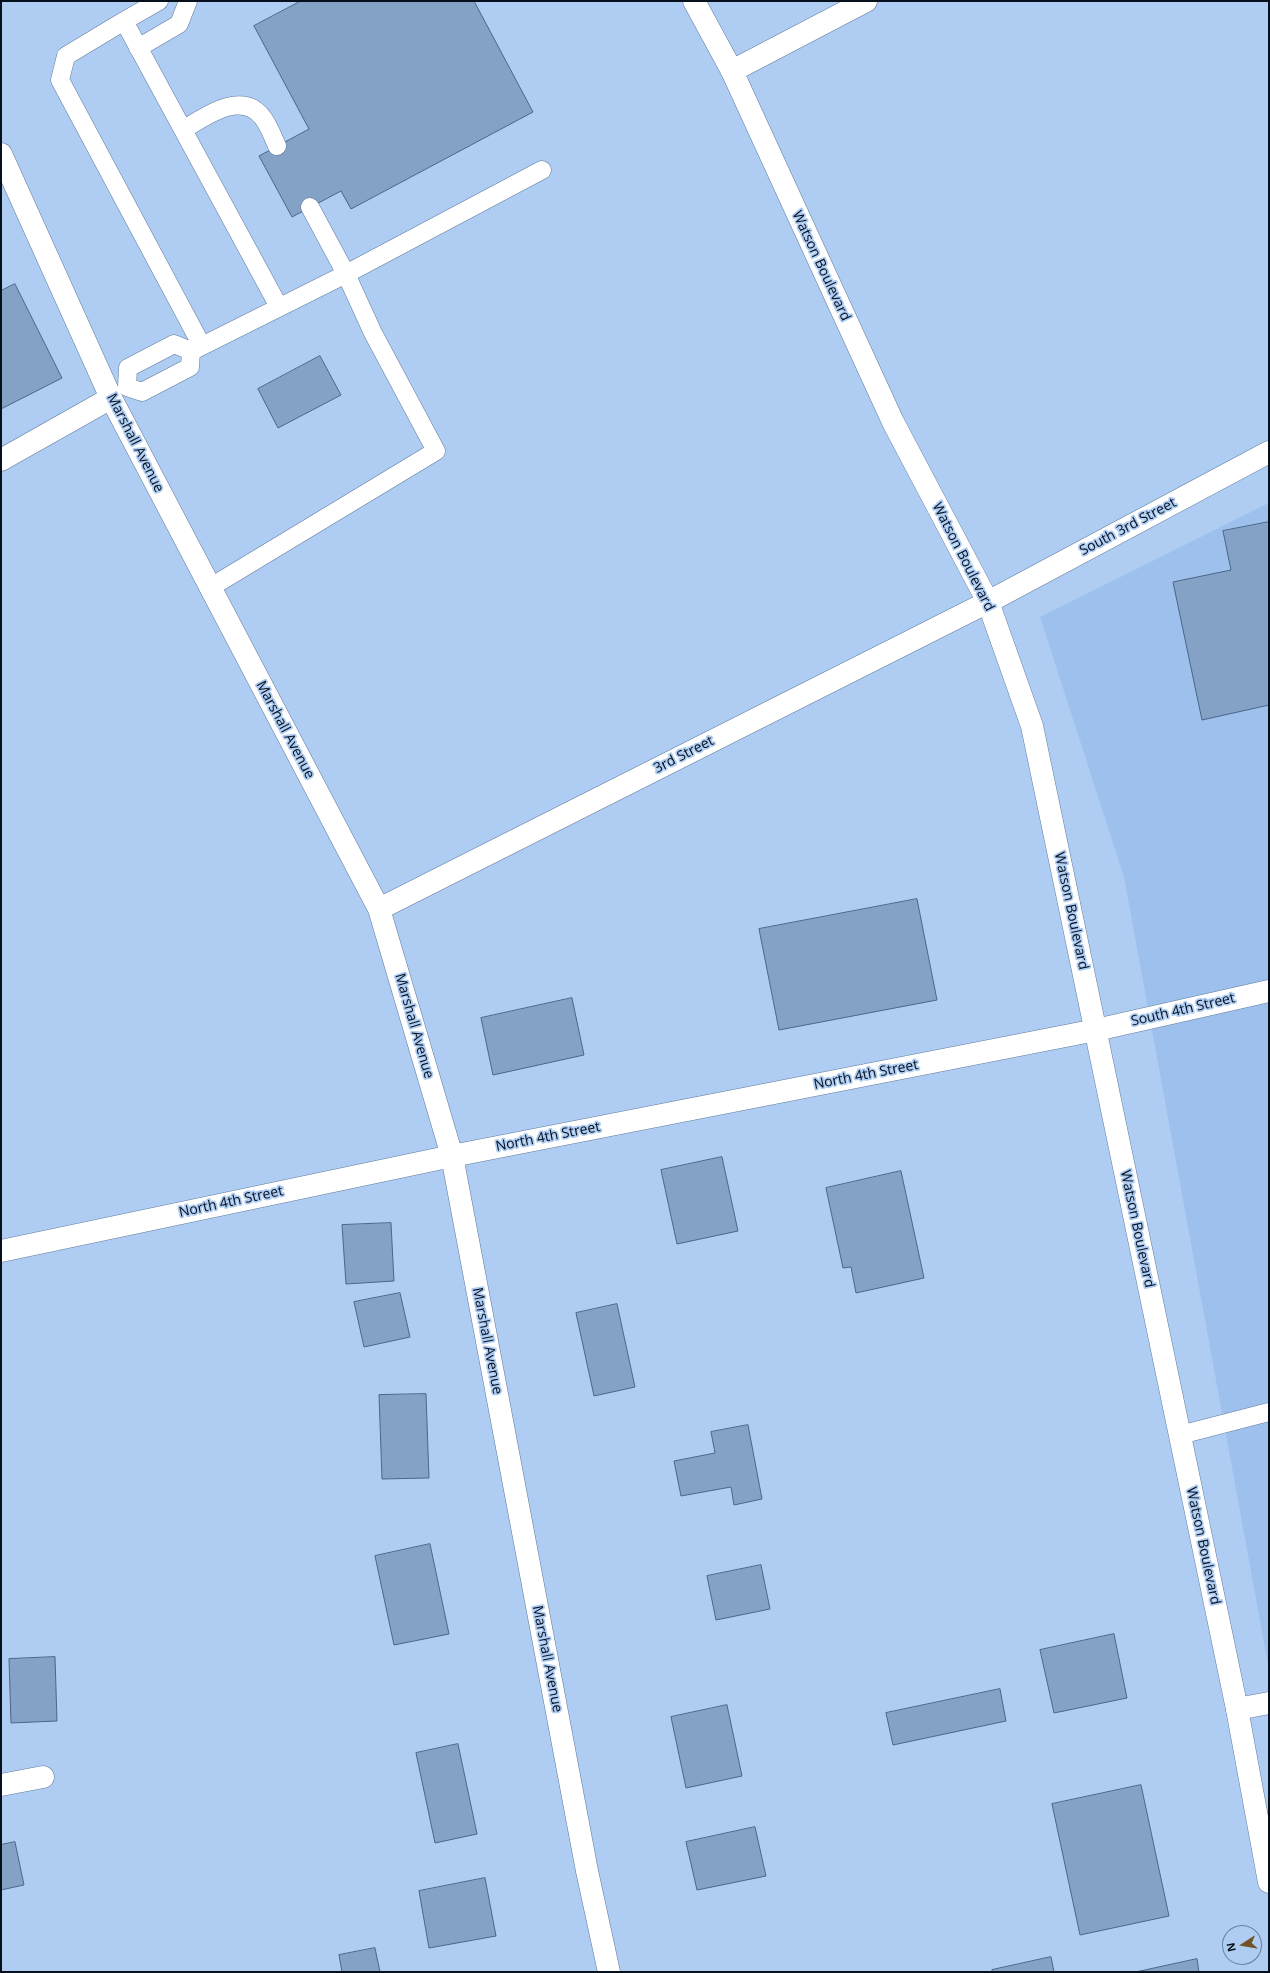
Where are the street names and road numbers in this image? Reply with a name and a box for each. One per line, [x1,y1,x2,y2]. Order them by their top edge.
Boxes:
street label: Watson Boulevard [788,208,854,324]
street label: Marshall Avenue [103,391,167,495]
street label: South 3rd Street [1077,494,1179,560]
street label: Watson Boulevard [928,500,998,614]
street label: Marshall Avenue [252,678,318,782]
street label: 3rd Street [651,733,717,777]
street label: Watson Boulevard [1050,851,1092,971]
street label: Marshall Avenue [391,972,437,1080]
street label: South 4th Street [1129,990,1237,1030]
street label: North 4th Street [812,1057,920,1093]
street label: North 4th Street [494,1119,602,1155]
street label: Watson Boulevard [1116,1169,1158,1289]
street label: North 4th Street [177,1183,285,1221]
street label: Marshall Avenue [468,1286,506,1396]
street label: Watson Boulevard [1182,1486,1224,1606]
street label: Marshall Avenue [528,1604,566,1714]

